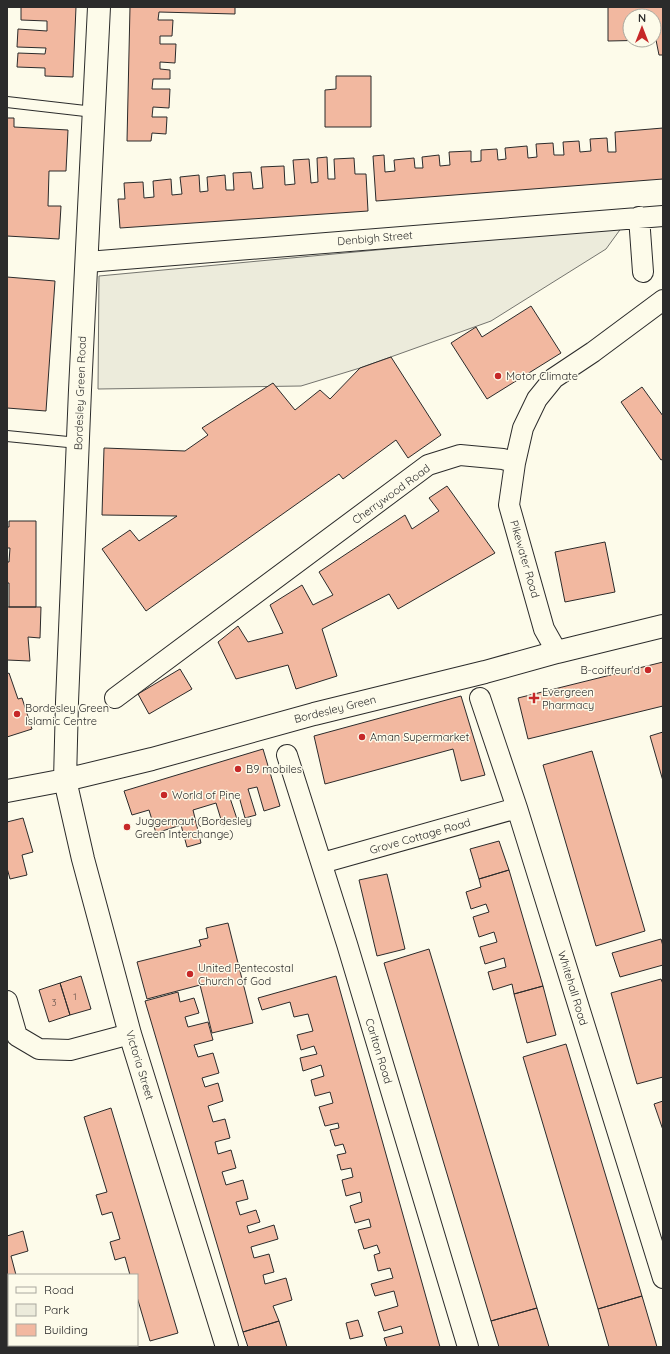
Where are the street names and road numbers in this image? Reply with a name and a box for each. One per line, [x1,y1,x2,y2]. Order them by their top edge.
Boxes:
street label: Denbigh Street [337,228,414,248]
street label: Bordesley Green Road [71,336,89,450]
street label: Cherrywood Road [349,461,433,527]
street label: Pikewater Road [507,519,543,599]
street label: Bordesley Green [293,692,377,726]
street label: Grove Cottage Road [368,815,472,857]
street label: Whitehall Road [555,949,591,1027]
street label: Carlton Road [362,1017,396,1085]
street label: Victoria Street [123,1029,157,1102]

